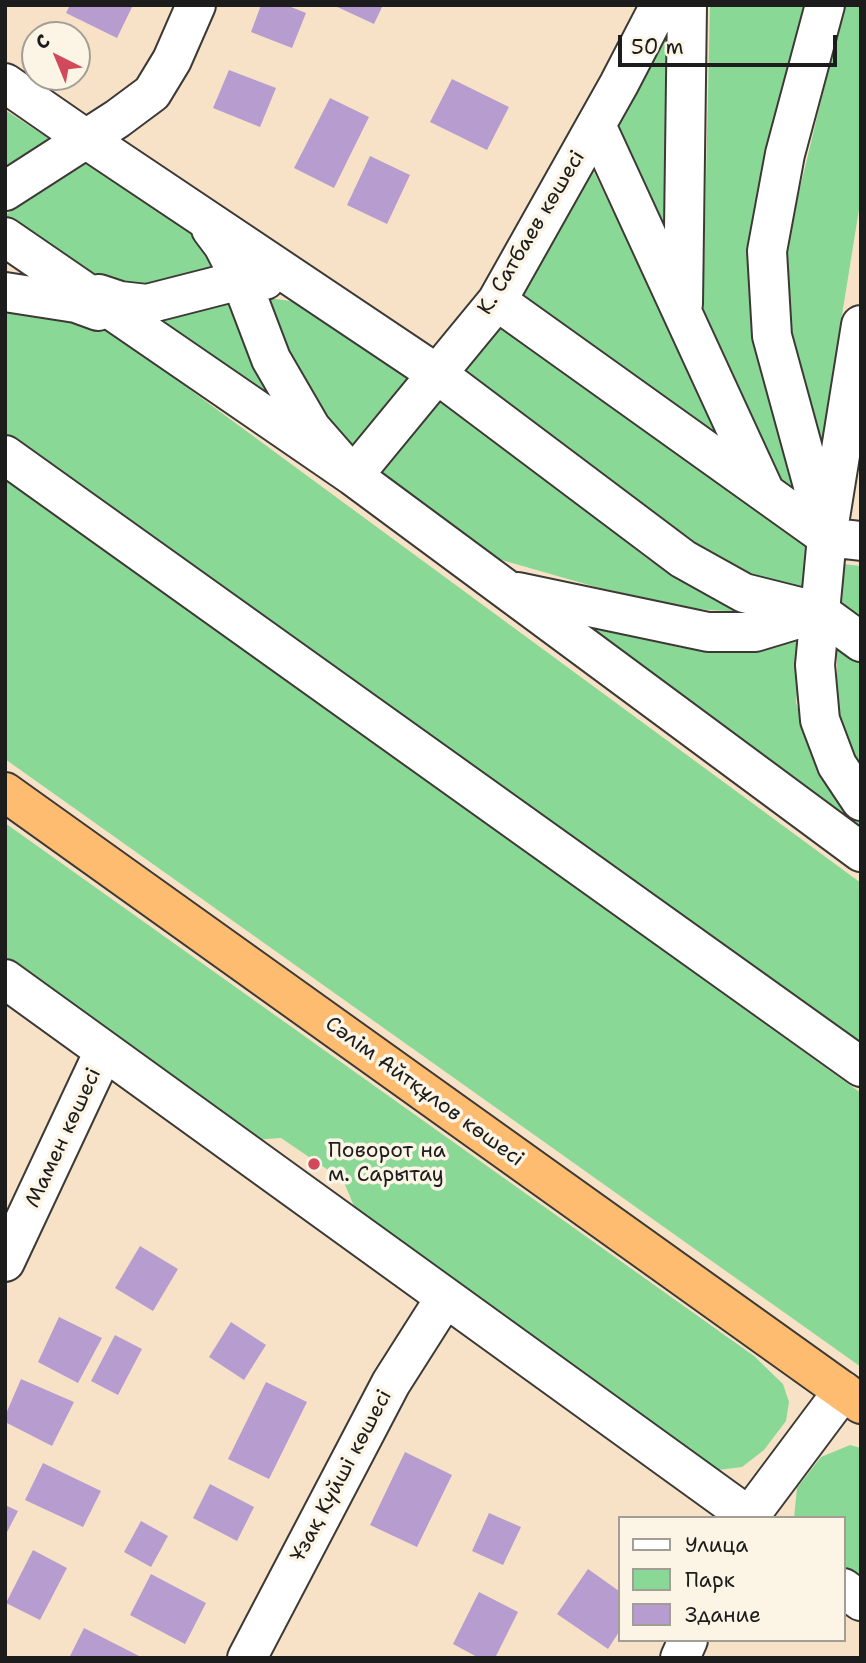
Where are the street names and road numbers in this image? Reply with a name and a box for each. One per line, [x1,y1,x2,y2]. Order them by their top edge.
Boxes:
street label: К. Сатбаев көшесі [473,146,591,320]
street label: Сәлім Айтқұлов көшесі [320,1012,528,1172]
street label: Мамен көшесі [21,1064,107,1212]
street label: Ұзақ Күйші көшесі [286,1386,398,1566]

